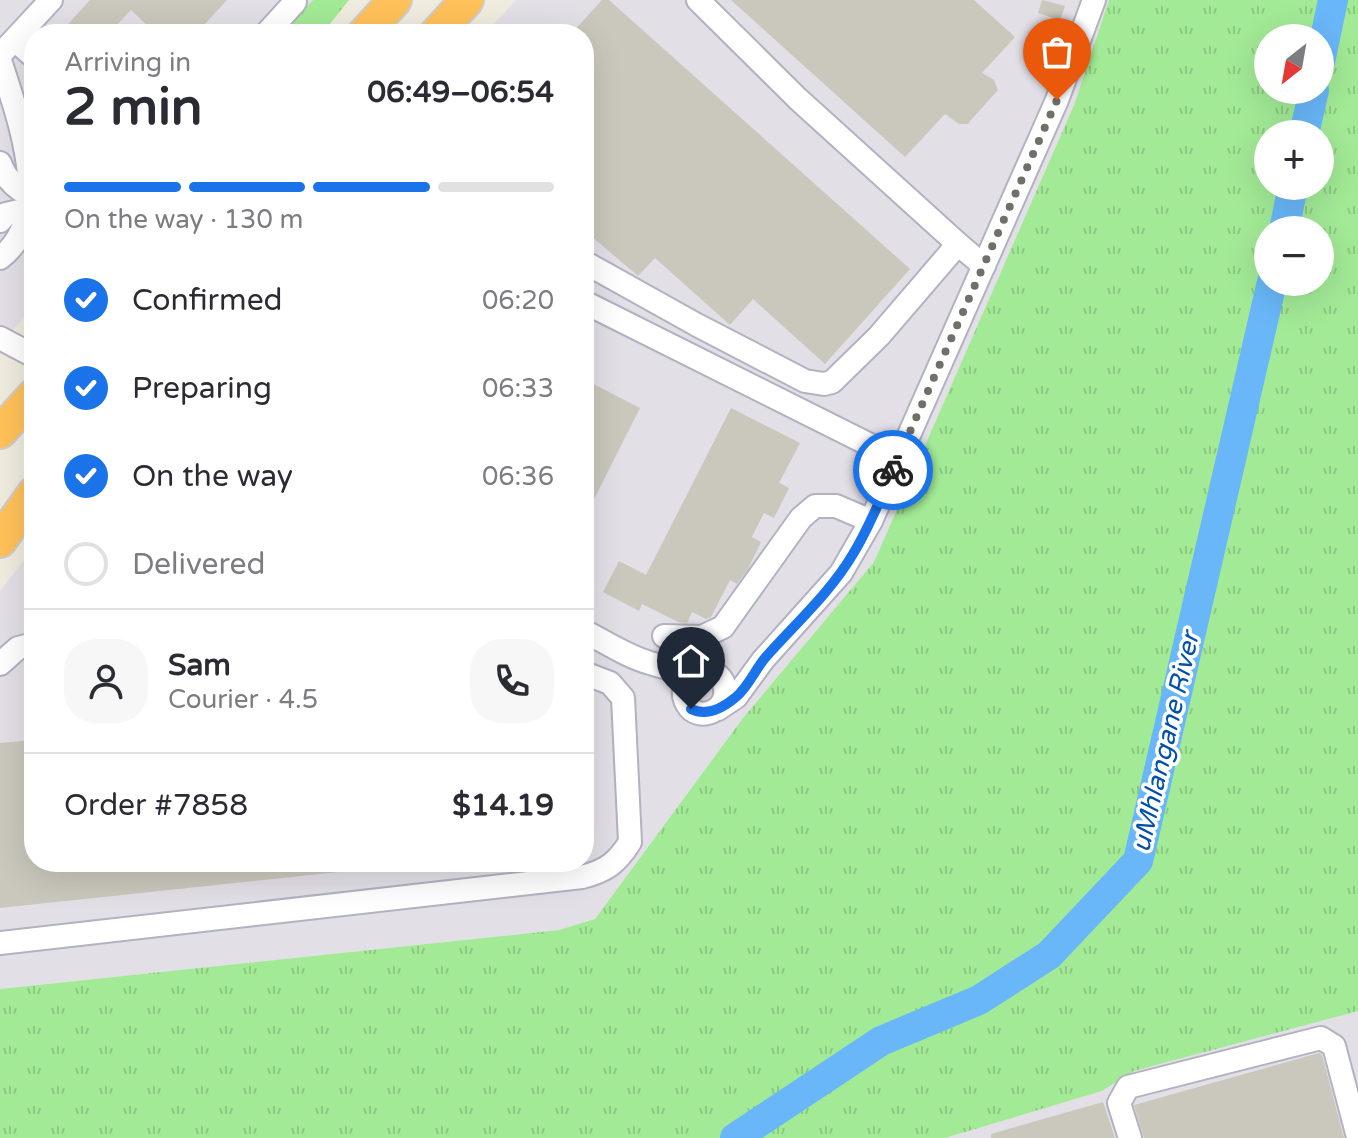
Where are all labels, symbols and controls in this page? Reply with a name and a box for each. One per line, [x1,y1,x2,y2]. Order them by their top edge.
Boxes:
pin [1023,18,1091,100]
north arrow [1254,24,1334,104]
map controls [1254,24,1334,296]
icon: bag [1035,30,1079,74]
text: Arriving in [64,47,191,78]
text: 06:49–06:54 [367,74,554,111]
text: 2 min [64,76,203,139]
button: + [1254,120,1334,200]
text: On the way · 130 m [64,204,303,235]
button: − [1254,216,1334,296]
icon: check [64,278,108,322]
text: Confirmed [132,282,283,319]
text: 06:20 [482,285,554,316]
icon: check [64,366,108,410]
text: Preparing [132,370,272,407]
text: 06:33 [482,373,554,404]
courier [853,430,933,510]
icon: bike [871,448,915,492]
icon: check [64,454,108,498]
text: On the way [132,458,293,495]
text: 06:36 [482,461,554,492]
text: Delivered [132,546,266,583]
water label: uMhlangane River [1125,626,1207,855]
pin [657,627,725,709]
button: person [64,639,148,723]
button: phone [470,639,554,723]
icon: home [669,639,713,683]
text: Sam [168,647,231,684]
text: Courier · 4.5 [168,684,318,715]
text: Order #7858 [64,787,248,824]
text: $14.19 [452,787,554,824]

